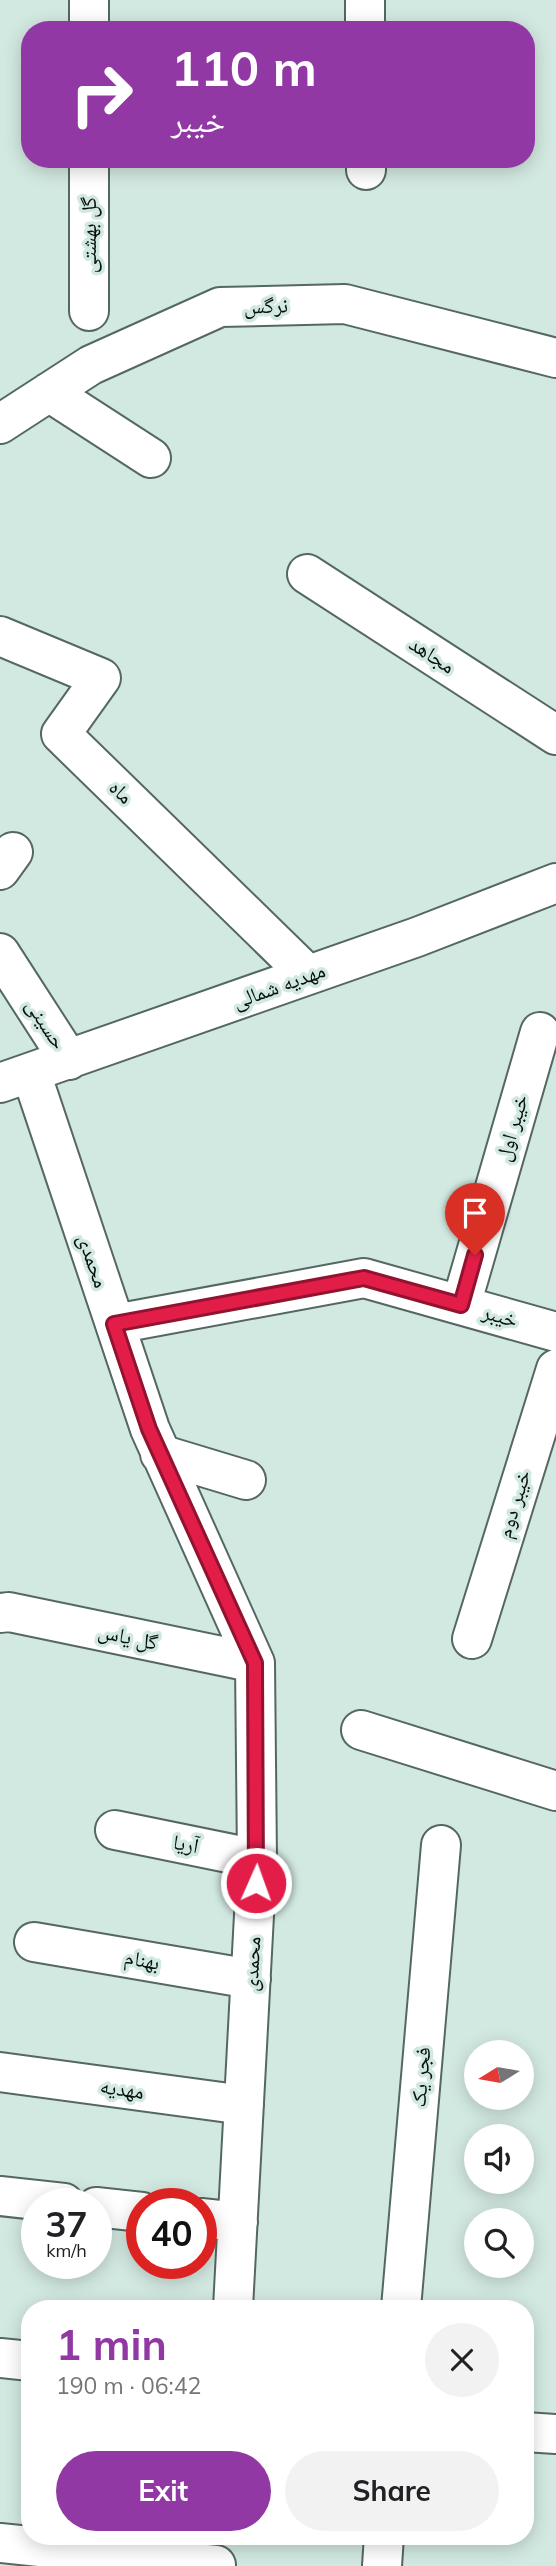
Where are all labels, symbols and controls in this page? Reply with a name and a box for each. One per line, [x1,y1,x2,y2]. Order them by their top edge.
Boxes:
text: 110 m [171,37,317,98]
icon: right [56,49,147,140]
text: خیبر [171,100,225,140]
street label: گل بهشتی [75,197,102,273]
street label: نرگس [243,291,289,320]
street label: مجاهد [405,630,460,679]
street label: ماه [104,774,139,809]
street label: مهدیه شمالی [229,956,329,1015]
street label: حسینی [20,993,73,1054]
street label: خیبر اول [489,1091,533,1164]
pin [445,1183,505,1255]
icon: arrive [456,1194,494,1232]
street label: محمدی [73,1230,115,1291]
street label: خیبر [479,1297,521,1332]
street label: خیبر دوم [490,1467,538,1541]
street label: گل یاس [96,1617,161,1656]
street label: آریا [171,1828,202,1858]
position arrow [219,1846,293,1920]
street label: محمدی [237,1936,265,1992]
street label: بهنام [122,1943,162,1977]
north arrow [464,2040,534,2110]
map controls [464,2040,534,2278]
street label: فجر یک [404,2046,436,2108]
street label: مهدیه [98,2072,146,2104]
button: sound [464,2124,534,2194]
speed limit sign: 40 [126,2188,217,2279]
text: 37 [45,2202,88,2246]
button: search [464,2208,534,2278]
text: km/h [46,2239,87,2262]
text: 1 min [56,2318,167,2371]
button: close [425,2323,499,2397]
text: 190 m · 06:42 [56,2371,201,2400]
button: Exit [56,2451,271,2531]
button: Share [285,2451,499,2531]

